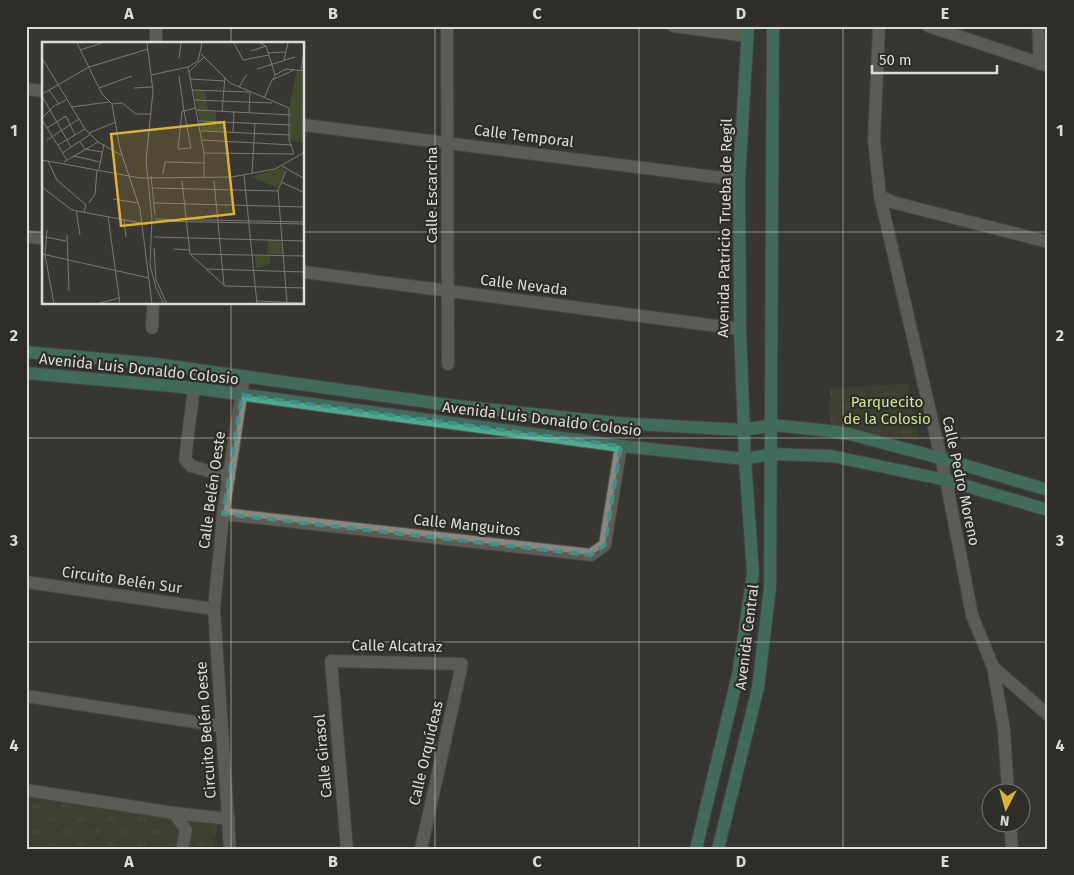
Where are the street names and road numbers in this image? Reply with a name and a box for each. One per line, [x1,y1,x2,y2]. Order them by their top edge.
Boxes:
street label: Avenida Patricio Trueba de Regil [714,118,736,338]
street label: Calle Temporal [473,121,576,151]
street label: Calle Escarcha [423,147,441,243]
street label: Calle Nevada [479,271,569,299]
street label: Avenida Luis Donaldo Colosio [38,350,240,388]
street label: Avenida Luis Donaldo Colosio [441,398,643,440]
street label: Calle Pedro Moreno [938,415,984,547]
street label: Calle Belén Oeste [195,430,229,550]
street label: Calle Manguitos [413,510,521,540]
street label: Circuito Belén Sur [61,563,183,597]
street label: Avenida Central [732,583,762,691]
street label: Calle Alcatraz [352,636,443,656]
street label: Circuito Belén Oeste [192,661,220,799]
street label: Calle Orquídeas [405,699,447,807]
street label: Calle Girasol [310,713,336,799]

